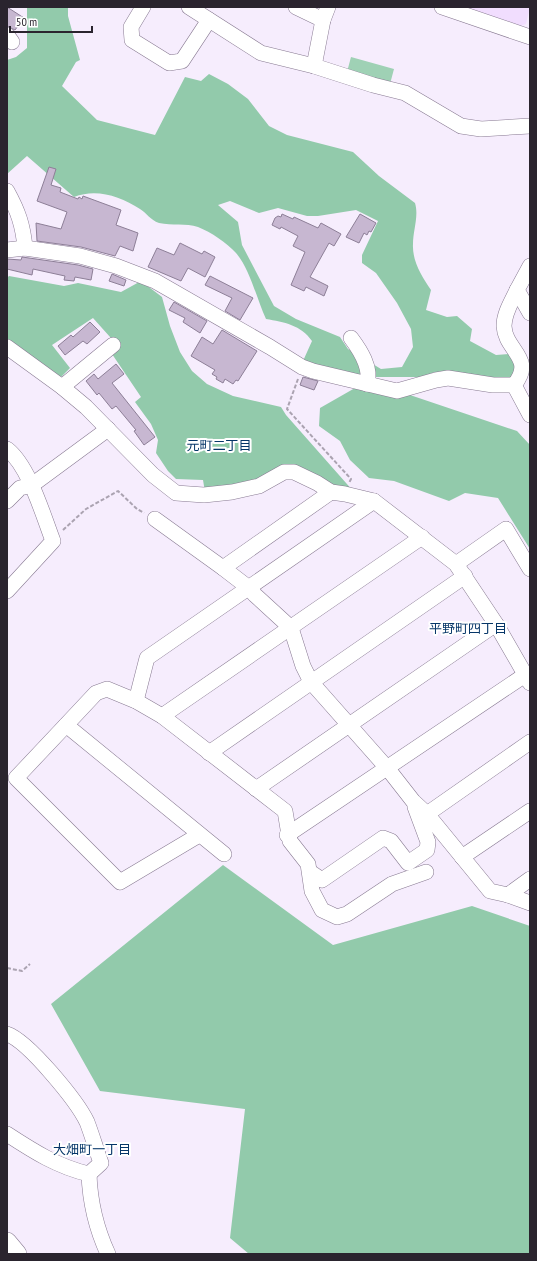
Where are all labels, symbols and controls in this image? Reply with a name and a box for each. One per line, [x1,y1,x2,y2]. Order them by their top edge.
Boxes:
scale bar [10,8,92,34]
text: 50 m [16,14,37,29]
district label: 元町二丁目 [186,437,252,454]
district label: 平野町四丁目 [429,620,507,637]
district label: 大畑町一丁目 [53,1141,131,1158]

